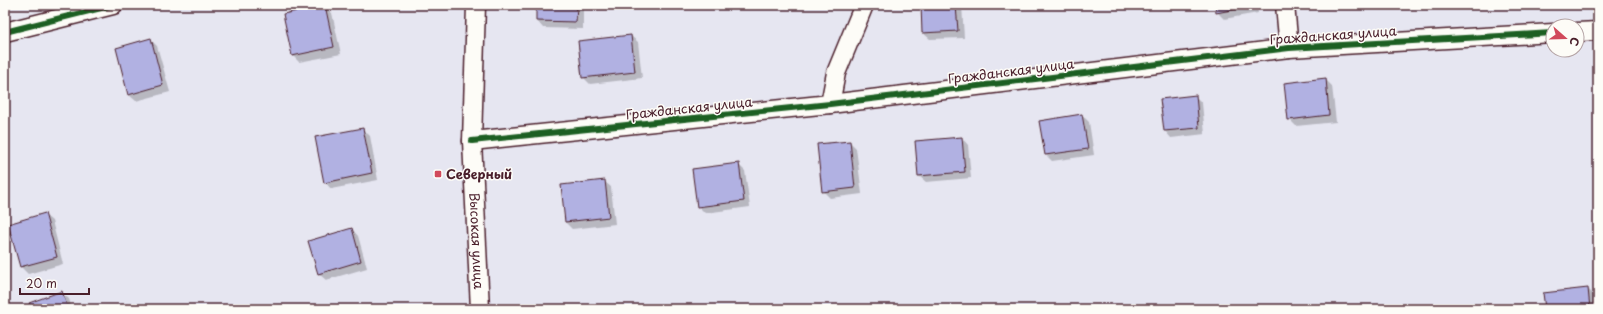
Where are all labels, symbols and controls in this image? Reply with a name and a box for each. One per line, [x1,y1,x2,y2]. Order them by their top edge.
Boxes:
north arrow [1545,18,1585,58]
street label: Гражданская улица [1269,21,1398,48]
text: С [1565,35,1584,48]
street label: Гражданская улица [947,53,1076,88]
street label: Гражданская улица [625,91,754,124]
place label: Северный [446,164,512,183]
marker: Северный [433,169,443,179]
street label: Высокая улица [465,192,489,290]
scale bar [20,270,89,296]
text: 20 m [26,274,57,292]

